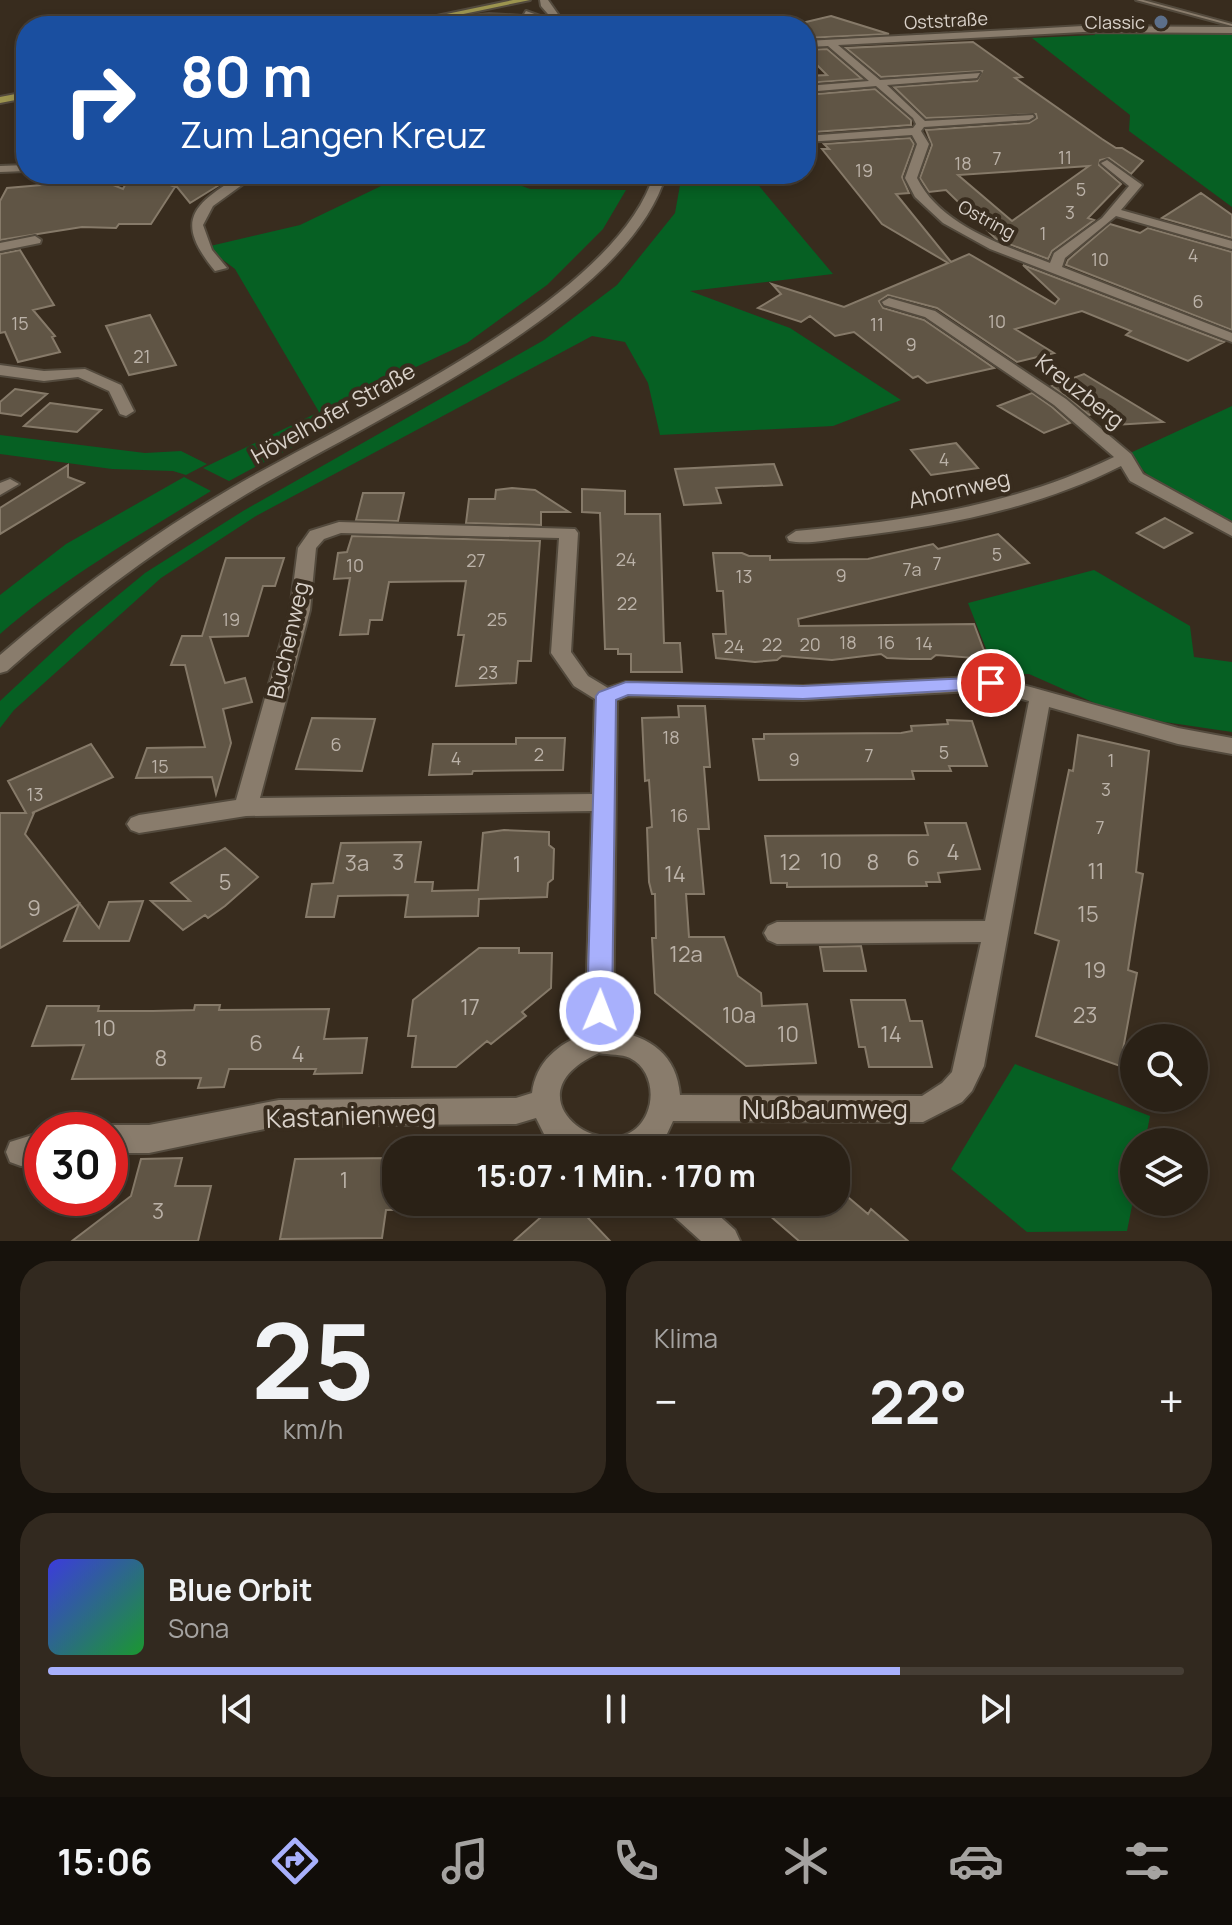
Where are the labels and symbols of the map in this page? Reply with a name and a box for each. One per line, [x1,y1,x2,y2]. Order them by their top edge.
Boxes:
street label: Oststraße [904,6,988,34]
place label: Classic [1085,10,1145,34]
marker: Classic [1152,13,1170,31]
house number: 11 [1058,145,1072,169]
house number: 7 [992,146,1002,170]
house number: 18 [954,151,972,175]
house number: 19 [855,158,873,182]
house number: 5 [1076,177,1086,201]
street label: Ostring [954,194,1020,244]
house number: 3 [1065,200,1075,224]
house number: 1 [1039,221,1047,245]
house number: 4 [1188,243,1198,267]
house number: 10 [1091,247,1109,271]
house number: 6 [1192,289,1204,313]
house number: 10 [988,309,1006,333]
house number: 15 [11,311,29,335]
house number: 11 [870,312,884,336]
house number: 9 [905,332,917,356]
house number: 21 [133,344,151,368]
street label: Kreuzberg [1029,347,1131,435]
street label: Hövelhofer Straße [246,355,420,471]
house number: 4 [939,447,949,471]
street label: Ahornweg [905,463,1013,515]
house number: 5 [992,542,1002,566]
house number: 24 [616,547,636,571]
house number: 27 [466,548,486,572]
house number: 7 [932,551,942,575]
house number: 10 [346,553,364,577]
house number: 7a [902,557,922,581]
house number: 9 [835,563,847,587]
house number: 13 [736,564,752,588]
street label: Buchenweg [260,578,316,702]
house number: 22 [617,591,637,615]
house number: 19 [222,607,240,631]
house number: 25 [487,607,507,631]
house number: 18 [839,630,857,654]
house number: 16 [877,630,895,654]
house number: 14 [915,631,933,655]
house number: 22 [762,632,782,656]
house number: 20 [799,632,821,656]
house number: 24 [724,634,744,658]
pin [957,649,1025,717]
house number: 23 [478,660,498,684]
house number: 18 [662,725,680,749]
house number: 6 [330,732,342,756]
house number: 5 [939,740,949,764]
house number: 2 [534,742,544,766]
house number: 7 [864,743,874,767]
house number: 4 [451,746,461,770]
house number: 9 [788,747,800,771]
house number: 1 [1107,748,1115,772]
house number: 15 [151,754,169,778]
house number: 3 [1101,777,1111,801]
house number: 13 [27,782,43,806]
house number: 16 [670,803,688,827]
house number: 7 [1095,815,1105,839]
house number: 4 [947,837,959,867]
house number: 6 [906,843,920,873]
house number: 10 [820,846,842,876]
house number: 3 [392,847,404,877]
house number: 12 [779,847,801,877]
house number: 8 [867,847,879,877]
house number: 3a [345,848,369,878]
house number: 1 [513,849,521,879]
house number: 11 [1087,856,1105,886]
house number: 14 [664,859,686,889]
house number: 5 [219,867,231,897]
house number: 9 [27,893,41,923]
house number: 15 [1077,899,1099,929]
house number: 12a [669,939,703,969]
house number: 19 [1084,955,1106,985]
position arrow [558,969,642,1053]
house number: 17 [460,992,480,1022]
house number: 10a [722,1000,756,1030]
house number: 23 [1073,1000,1097,1030]
house number: 10 [94,1013,116,1043]
house number: 10 [777,1019,799,1049]
house number: 14 [880,1019,902,1049]
house number: 6 [249,1028,263,1058]
house number: 4 [292,1039,304,1069]
house number: 8 [155,1043,167,1073]
street label: Nußbaumweg [742,1091,908,1127]
street label: Kastanienweg [265,1094,437,1136]
speed limit sign: 30 [24,1112,128,1216]
house number: 1 [340,1165,348,1195]
house number: 3 [152,1196,164,1226]

